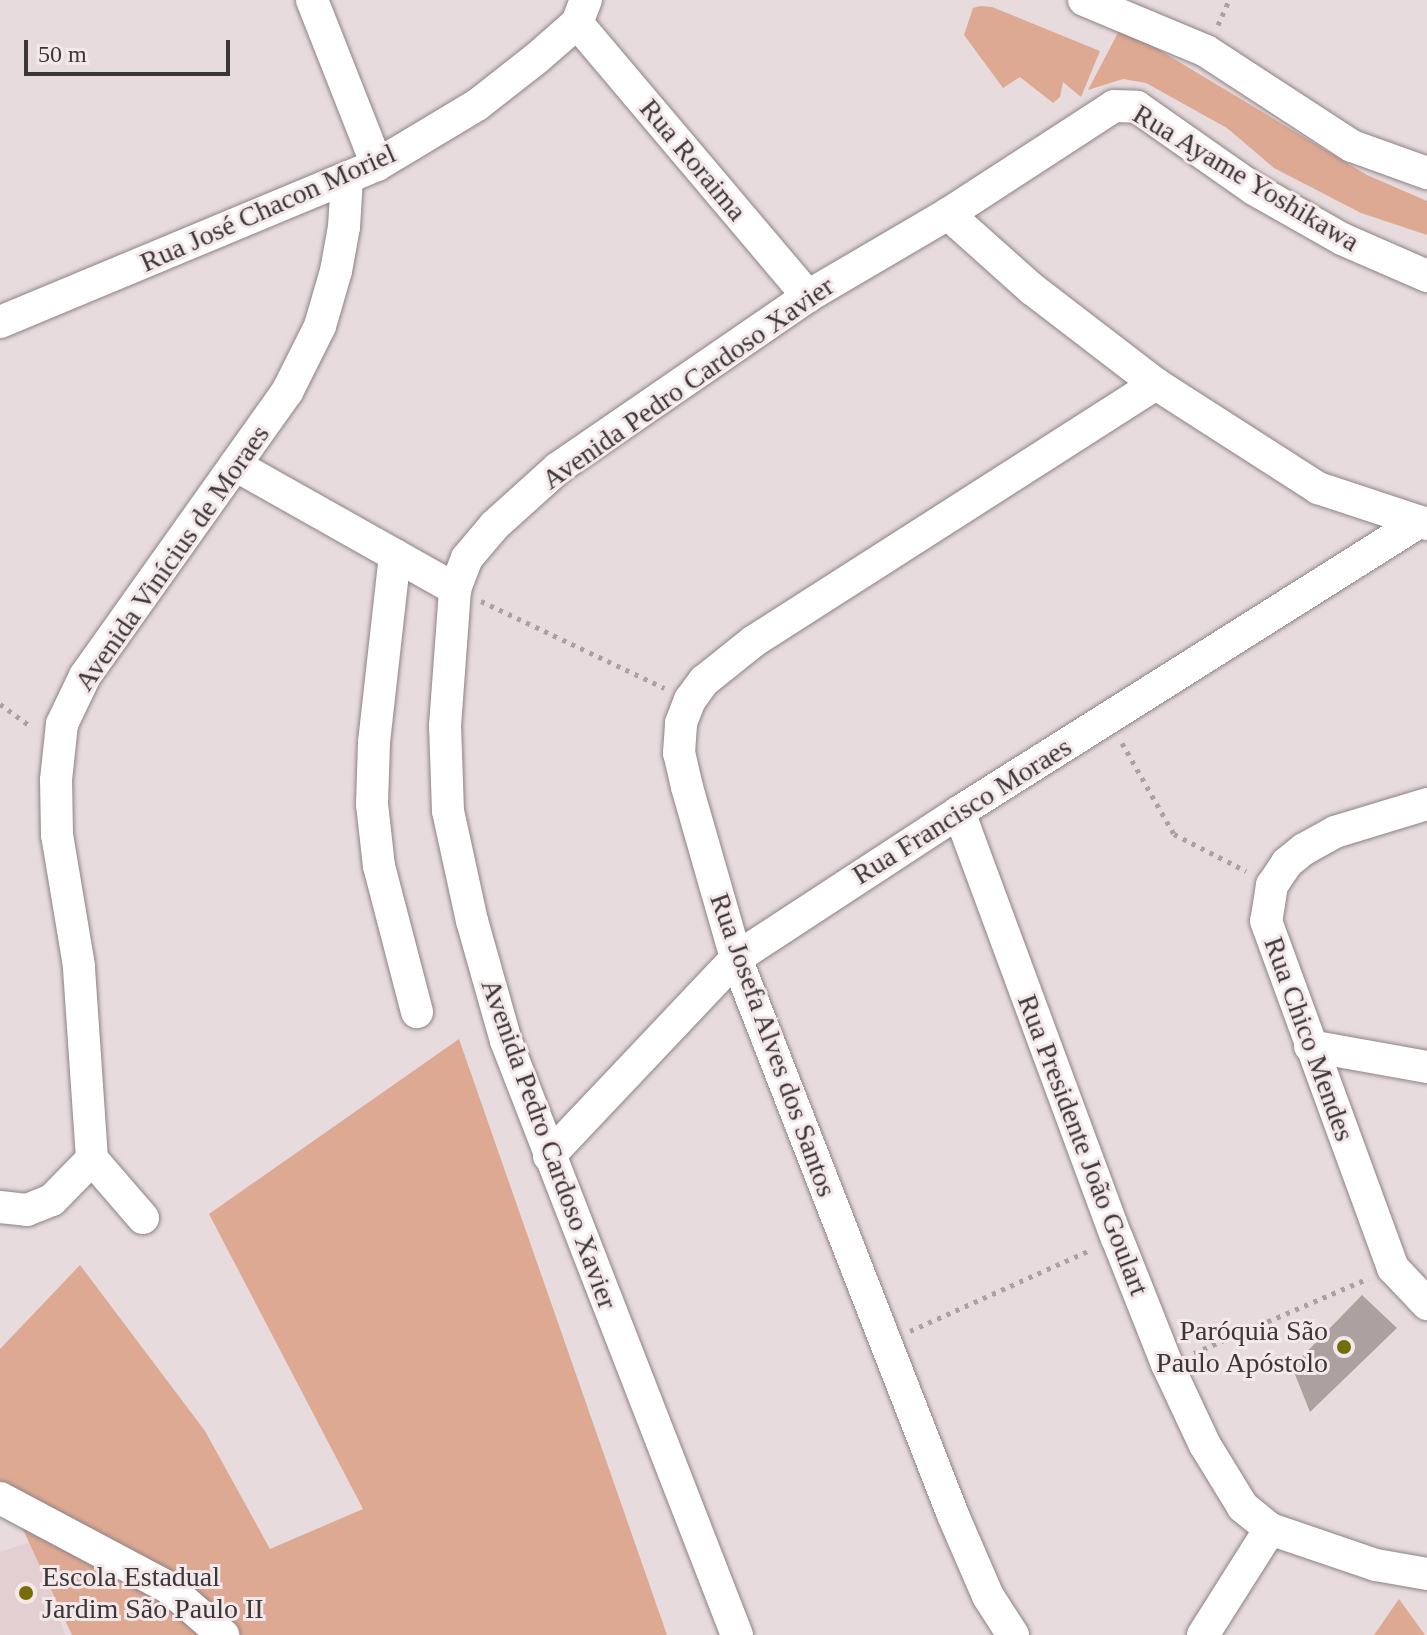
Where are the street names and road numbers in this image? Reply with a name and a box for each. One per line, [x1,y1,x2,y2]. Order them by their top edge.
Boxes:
street label: Rua Roraima [632,92,754,228]
street label: Rua Ayame Yoshikawa [1126,97,1366,259]
street label: Rua José Chacon Moriel [135,137,401,279]
street label: Avenida Pedro Cardoso Xavier [536,269,840,497]
street label: Avenida Vinícius de Moraes [67,418,277,698]
street label: Rua Francisco Moraes [846,730,1078,892]
street label: Rua Josefa Alves dos Santos [702,888,844,1202]
street label: Rua Chico Mendes [1257,932,1361,1146]
street label: Avenida Pedro Cardoso Xavier [474,974,624,1314]
street label: Rua Presidente João Goulart [1010,990,1156,1300]

